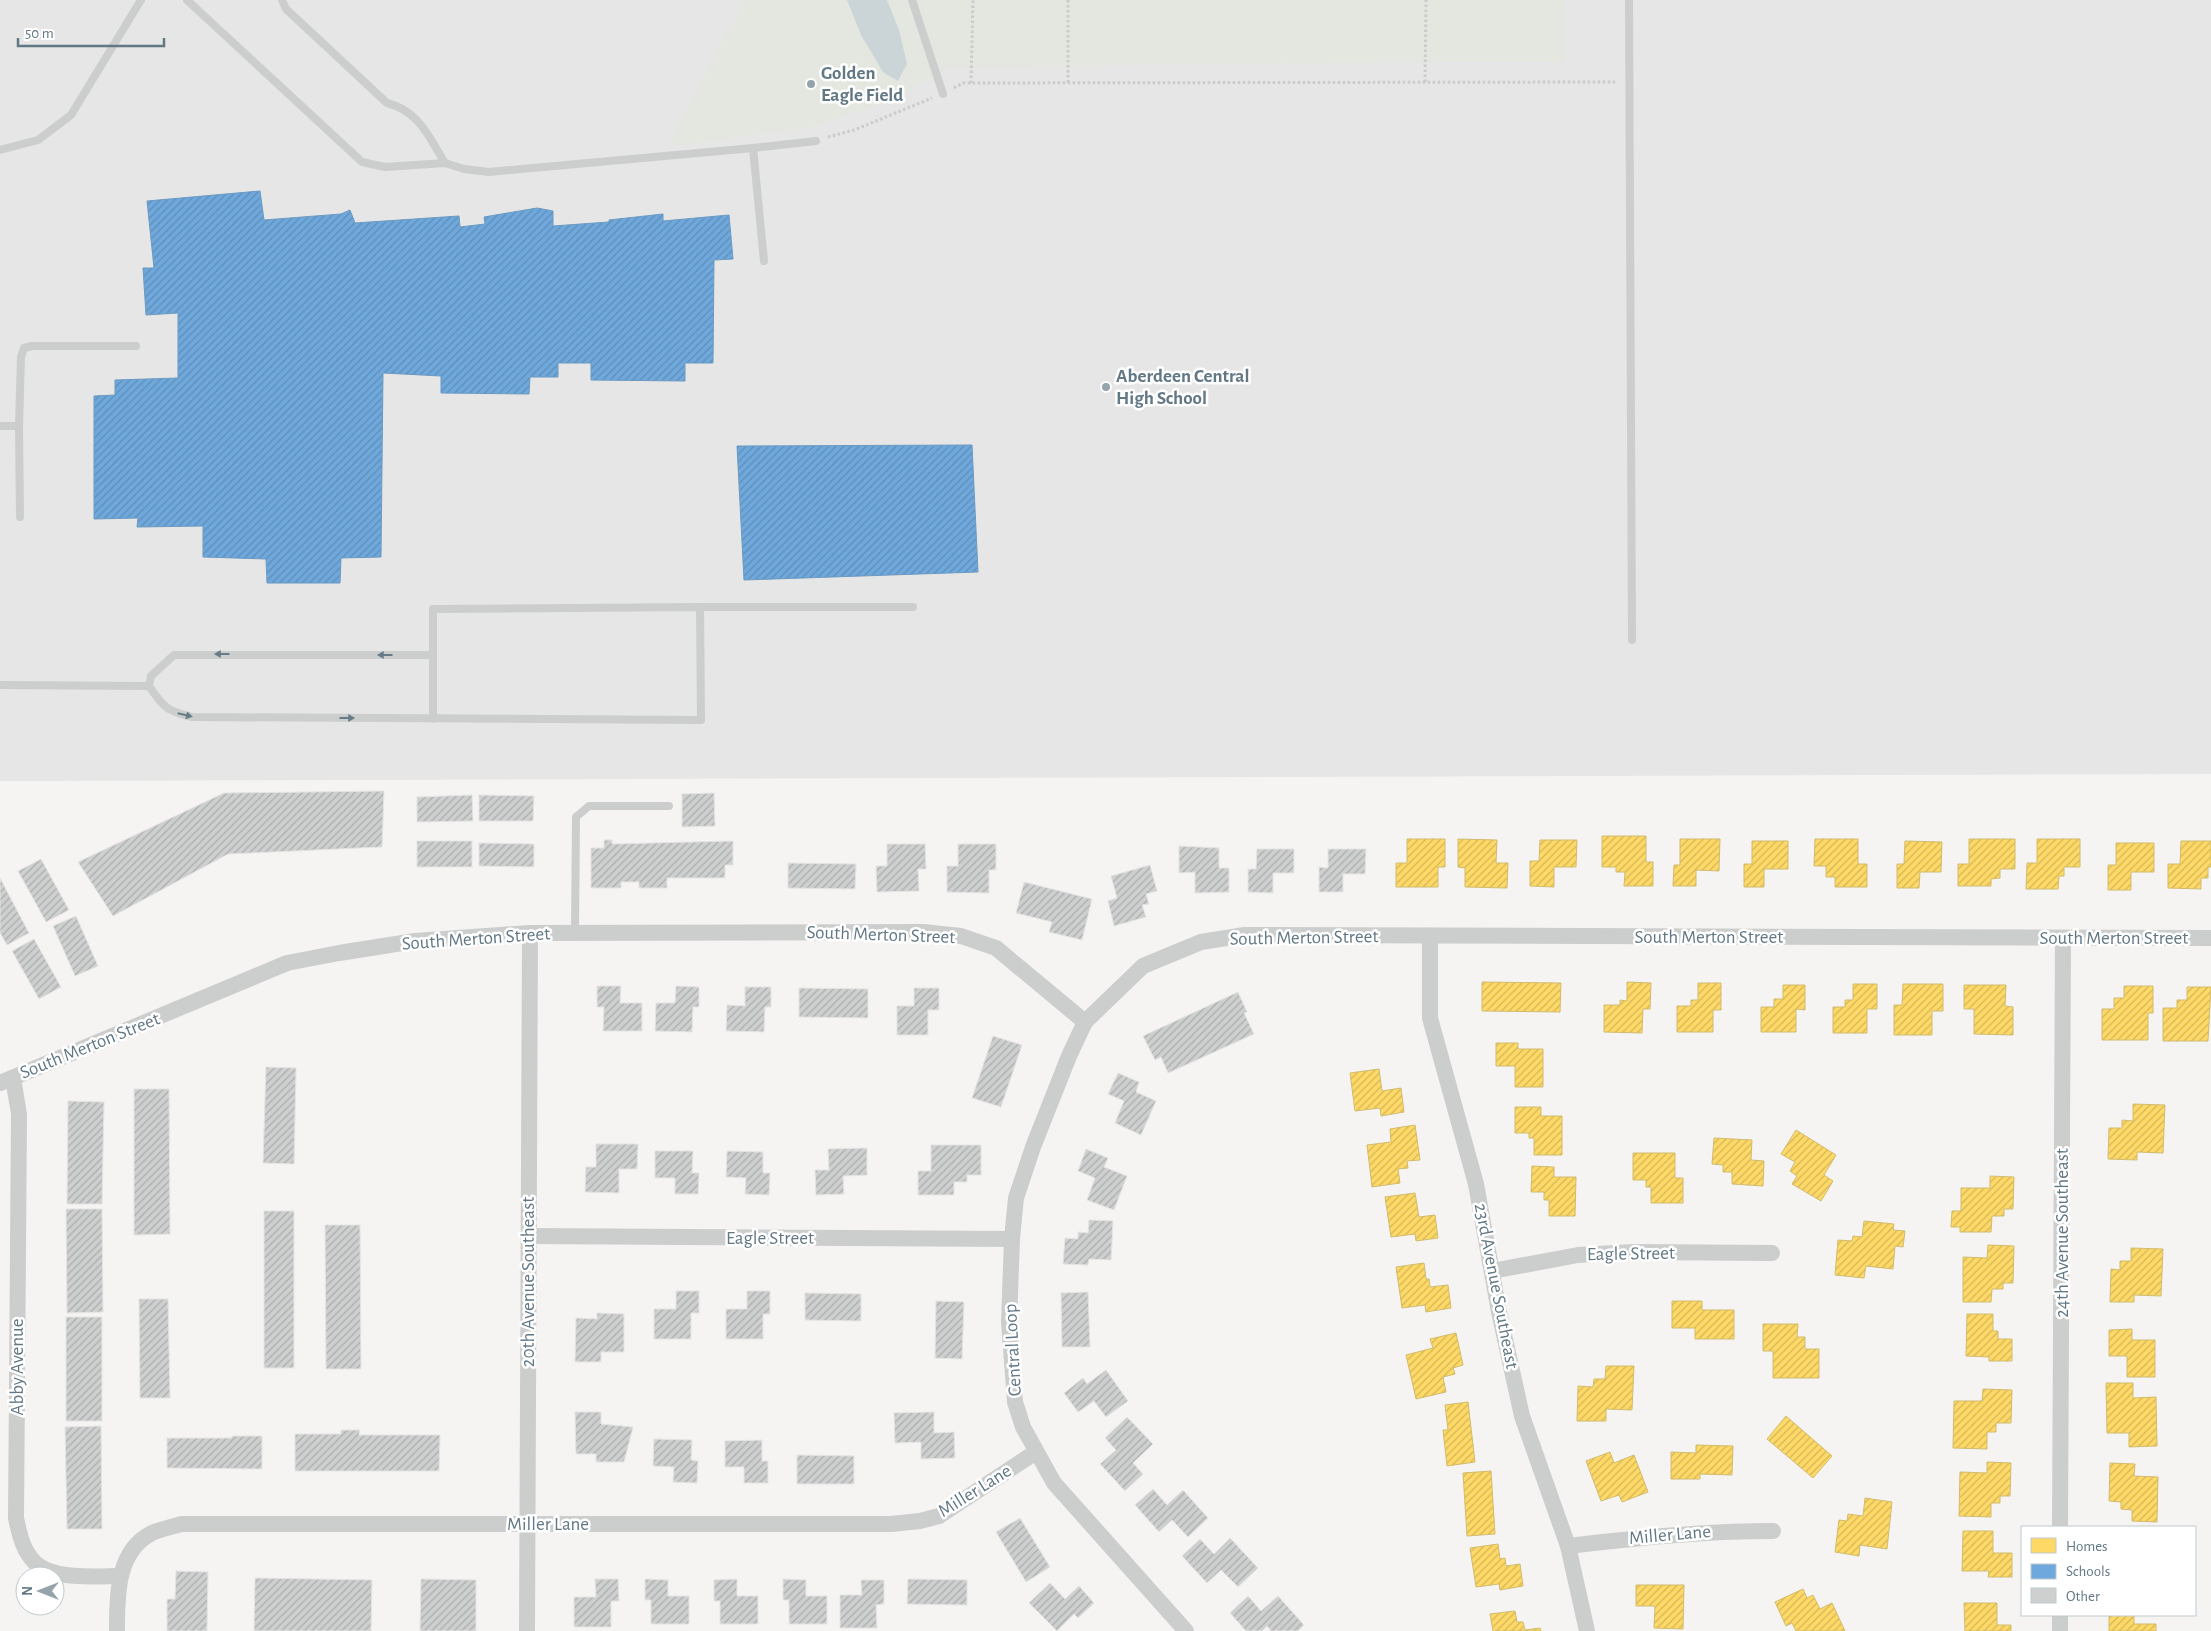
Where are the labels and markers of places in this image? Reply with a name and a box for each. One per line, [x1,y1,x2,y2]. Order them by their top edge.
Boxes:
place label: Golden Eagle Field [821,64,903,105]
marker: Golden Eagle Field [805,78,817,90]
place label: Aberdeen Central High School [1116,367,1249,408]
marker: Aberdeen Central High School [1100,381,1112,393]

